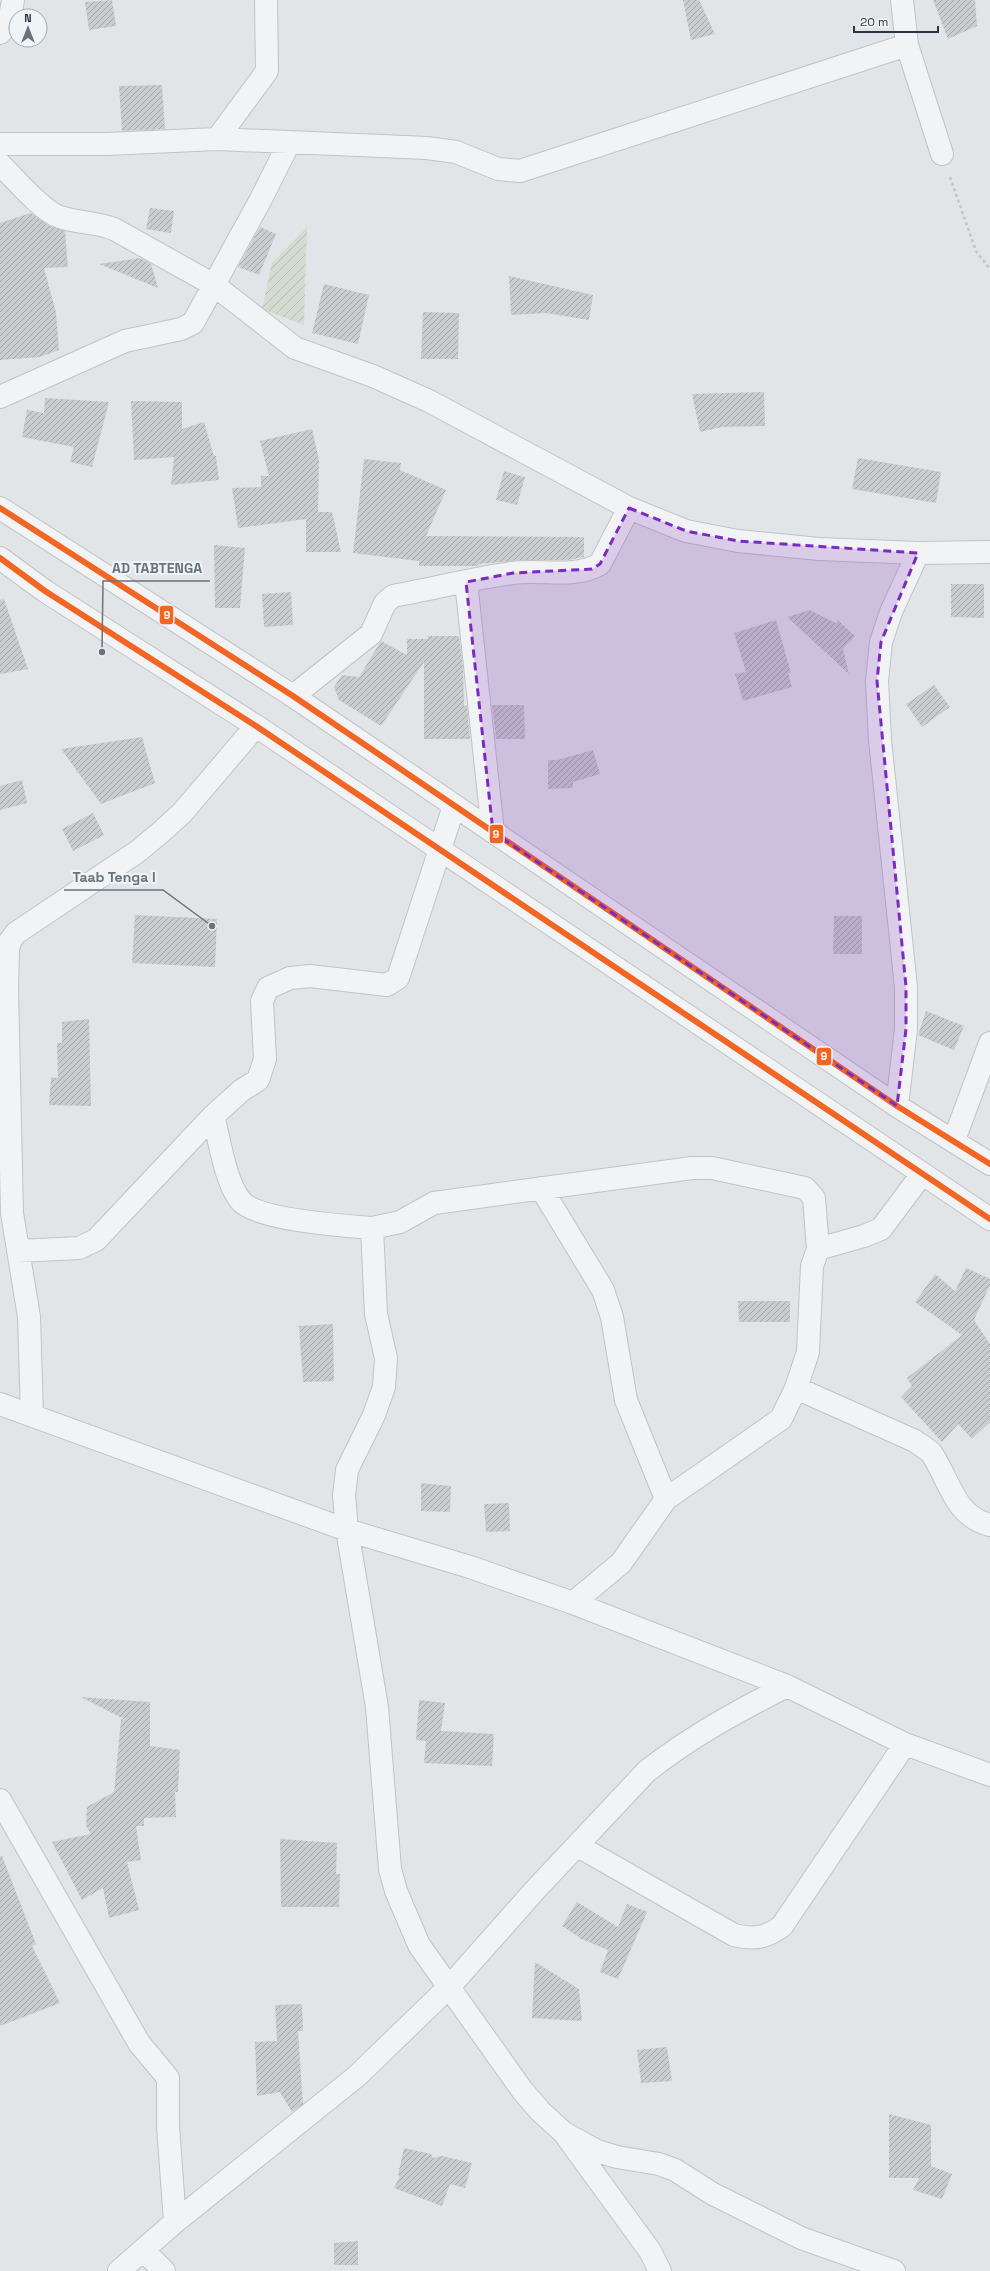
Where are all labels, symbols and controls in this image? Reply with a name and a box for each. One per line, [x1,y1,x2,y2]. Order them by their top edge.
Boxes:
north arrow [8,8,48,48]
scale bar [854,8,938,34]
text: N [24,11,32,25]
text: 20 m [860,14,888,30]
callout: AD TABTENGA [103,555,210,581]
text: AD TABTENGA [112,559,202,577]
line badge: 9 [159,605,174,625]
text: 9 [164,608,171,622]
line badge: 9 [489,824,504,844]
text: 9 [493,827,500,841]
callout: Taab Tenga I [64,864,163,890]
text: Taab Tenga I [72,868,156,886]
line badge: 9 [816,1047,832,1066]
text: 9 [821,1049,828,1063]

